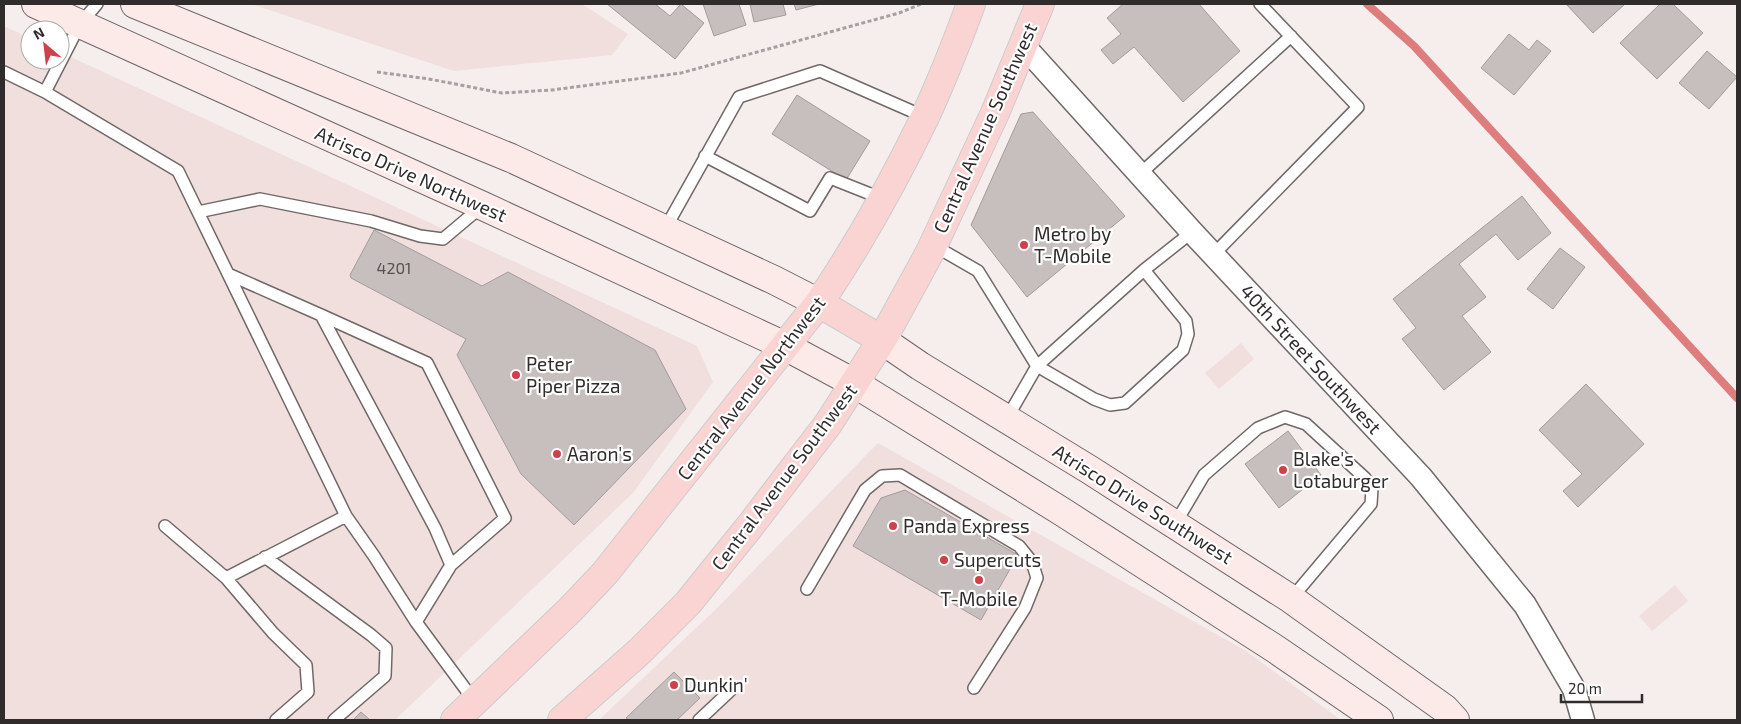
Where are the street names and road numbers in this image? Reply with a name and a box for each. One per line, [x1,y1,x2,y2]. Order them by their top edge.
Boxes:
street label: Central Avenue Southwest [928,19,1041,236]
street label: Atrisco Drive Northwest [312,121,510,226]
street label: 40th Street Southwest [1236,279,1387,438]
street label: Central Avenue Northwest [672,291,830,484]
street label: Central Avenue Southwest [706,379,861,574]
street label: Atrisco Drive Southwest [1049,439,1237,568]

